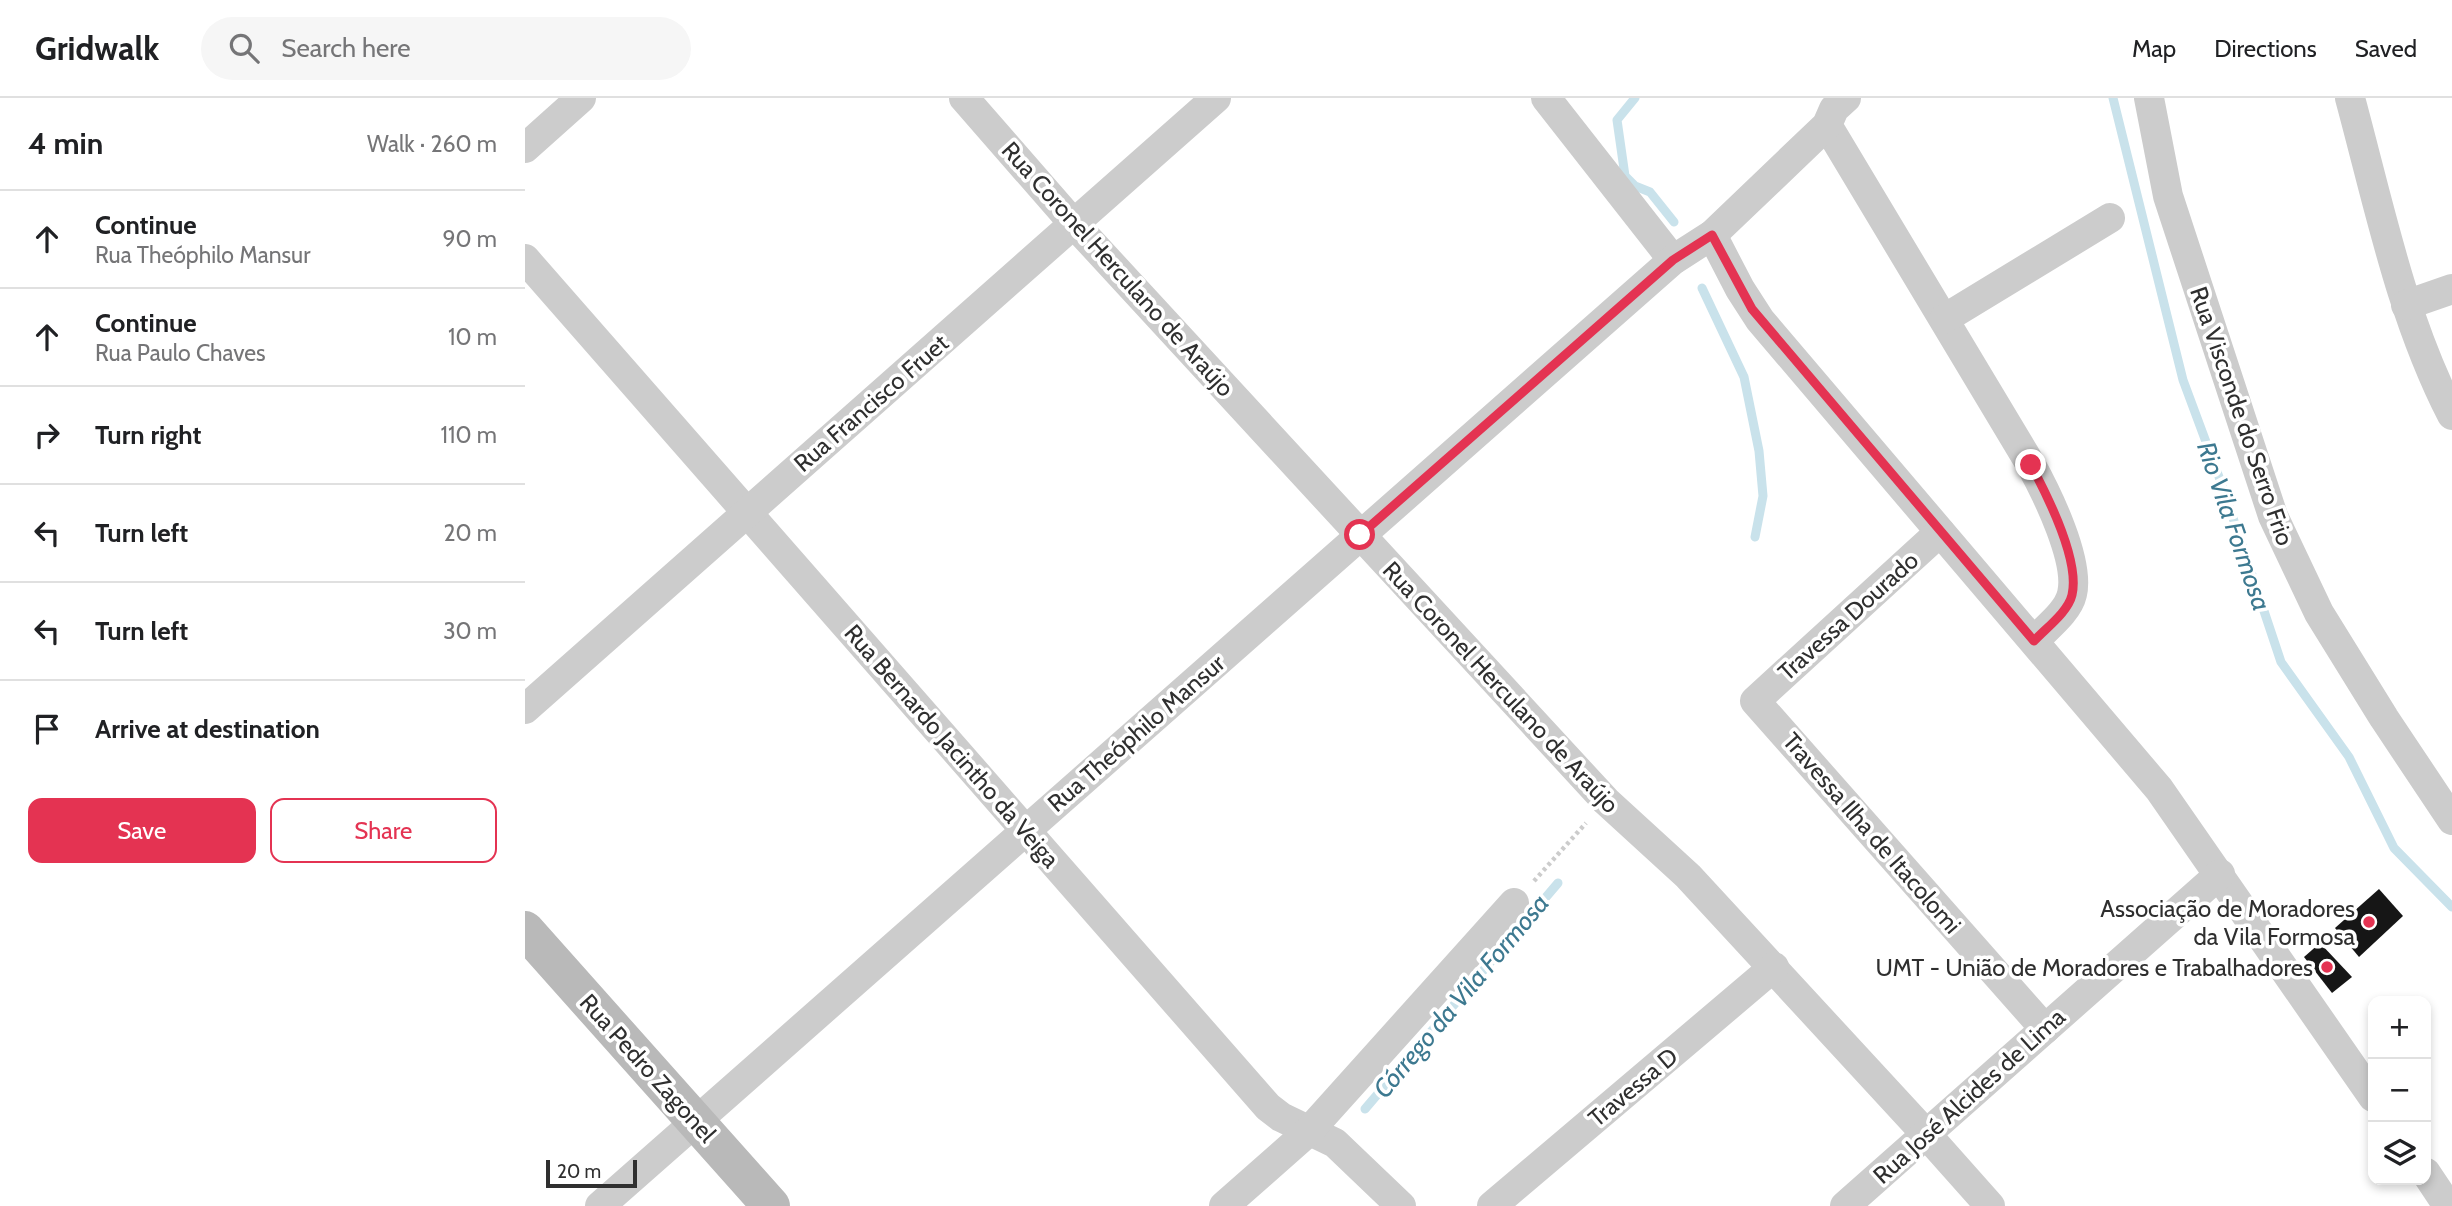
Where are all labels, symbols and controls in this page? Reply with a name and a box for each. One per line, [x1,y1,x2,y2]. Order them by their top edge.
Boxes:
search box [201,17,691,80]
text: Gridwalk [35,28,159,68]
icon: search [225,29,263,67]
text: Search here [281,32,410,64]
text: Map [2132,34,2176,63]
text: Directions [2214,34,2317,63]
text: Saved [2355,34,2417,63]
text: 4 min [28,125,103,162]
text: Walk · 260 m [367,130,497,158]
street label: Rua Coronel Herculano de Araújo [996,136,1240,402]
text: Continue [95,209,197,241]
icon: ahead [28,220,66,258]
text: 90 m [443,225,497,253]
text: Rua Theóphilo Mansur [95,241,310,269]
street label: Rua Visconde do Serro Frio [2184,283,2300,549]
text: Continue [95,307,197,339]
icon: ahead [28,318,66,356]
text: 10 m [448,323,497,351]
street label: Rua Francisco Fruet [788,328,954,478]
text: Rua Paulo Chaves [95,339,266,367]
icon: right [28,416,66,454]
text: Turn right [95,419,201,451]
text: 110 m [441,421,497,449]
water label: Rio Vila Formosa [2190,437,2278,615]
route end [2015,449,2046,480]
icon: left [28,514,66,552]
text: Turn left [95,517,188,549]
text: 20 m [444,519,497,547]
route start [1344,519,1375,550]
street label: Travessa Dourado [1772,546,1924,686]
street label: Rua Coronel Herculano de Araújo [1377,555,1625,819]
icon: left [28,612,66,650]
text: Turn left [95,615,188,647]
text: 30 m [443,617,497,645]
street label: Rua Bernardo Jacintho da Veiga [839,619,1066,874]
street label: Rua Theóphilo Mansur [1042,648,1231,818]
icon: arrive [28,710,66,748]
text: Arrive at destination [95,713,320,745]
street label: Travessa Ilha de Itacolomi [1777,727,1967,939]
button: Save [28,798,256,863]
button: Share [270,798,497,863]
water label: Córrego da Vila Formosa [1366,887,1556,1105]
place label: Associação de Moradores da Vila Formosa [2100,894,2355,951]
marker: Associação de Moradores da Vila Formosa [2361,914,2377,930]
place label: UMT - União de Moradores e Trabalhadores [1875,953,2313,982]
marker: UMT - União de Moradores e Trabalhadores [2319,959,2335,975]
street label: Rua Pedro Zagonel [574,988,722,1148]
map controls [2368,996,2431,1185]
button: + [2368,996,2431,1059]
street label: Rua José Alcides de Lima [1867,1002,2071,1190]
street label: Travessa D [1583,1041,1683,1133]
button: − [2368,1059,2431,1122]
button: layers [2368,1122,2431,1185]
scale bar [546,1157,637,1189]
text: 20 m [557,1160,601,1183]

